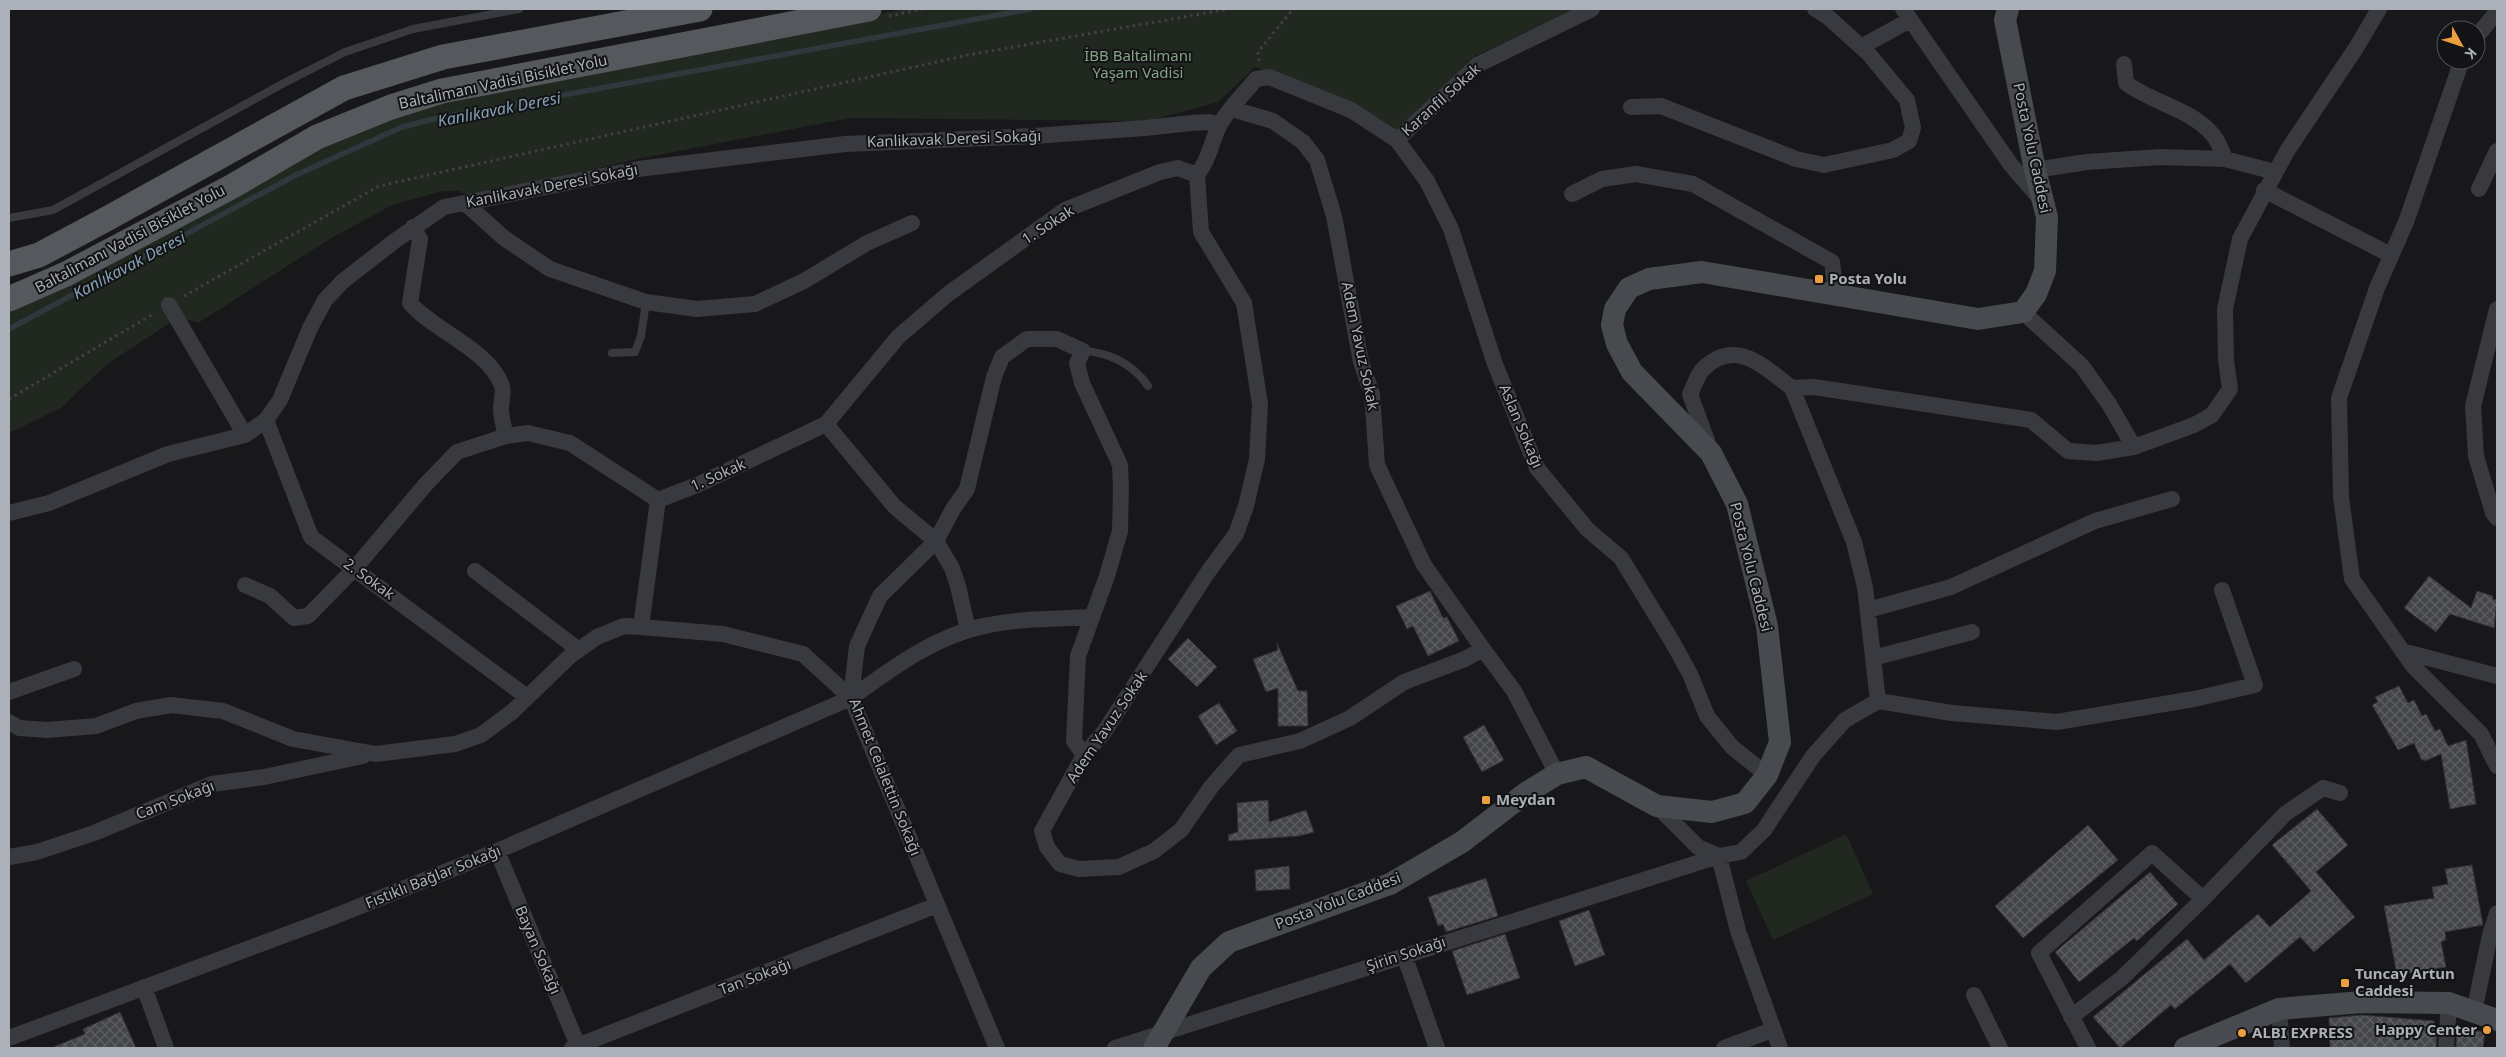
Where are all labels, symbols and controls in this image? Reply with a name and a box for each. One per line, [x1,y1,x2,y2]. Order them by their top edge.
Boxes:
north arrow [2436,20,2486,70]
text: K [2461,44,2482,64]
park label: İBB Baltalimanı Yaşam Vadisi [1084,45,1192,82]
street label: Baltalimanı Vadisi Bisiklet Yolu [397,49,609,113]
street label: Karanfil Sokak [1397,58,1484,140]
street label: Posta Yolu Caddesi [2009,81,2057,215]
water label: Kanlıkavak Deresi [436,86,563,132]
street label: Kanlikavak Deresi Sokağı [866,125,1042,151]
street label: Kanlikavak Deresi Sokağı [464,159,639,211]
street label: Baltalimanı Vadisi Bisiklet Yolu [31,179,228,297]
street label: 1. Sokak [1018,200,1077,248]
water label: Kanlıkavak Deresi [69,226,190,304]
place label: Posta Yolu [1829,268,1907,288]
marker: Posta Yolu [1813,273,1825,285]
street label: Adem Yavuz Sokak [1338,280,1384,412]
street label: Aslan Sokağı [1495,381,1549,471]
street label: 1. Sokak [687,453,748,495]
street label: Posta Yolu Caddesi [1726,500,1778,634]
street label: 2. Sokak [340,553,399,603]
street label: Adem Yavuz Sokak [1061,667,1151,786]
street label: Ahmet Celalettin Sokağı [845,695,927,858]
street label: Cam Sokağı [132,775,217,823]
place label: Meydan [1496,789,1556,809]
marker: Meydan [1480,794,1492,806]
street label: Fıstıklı Bağlar Sokağı [362,840,503,912]
street label: Posta Yolu Caddesi [1272,867,1403,933]
street label: Bayan Sokağı [511,902,567,997]
street label: Şirin Sokağı [1364,931,1448,975]
street label: Tan Sokağı [716,953,793,999]
place label: Tuncay Artun Caddesi [2355,963,2455,1000]
marker: Tuncay Artun Caddesi [2339,977,2351,989]
place label: Happy Center [2375,1019,2477,1039]
place label: ALBI EXPRESS [2252,1022,2353,1042]
marker: Happy Center [2481,1024,2493,1036]
marker: ALBI EXPRESS [2236,1027,2248,1039]

